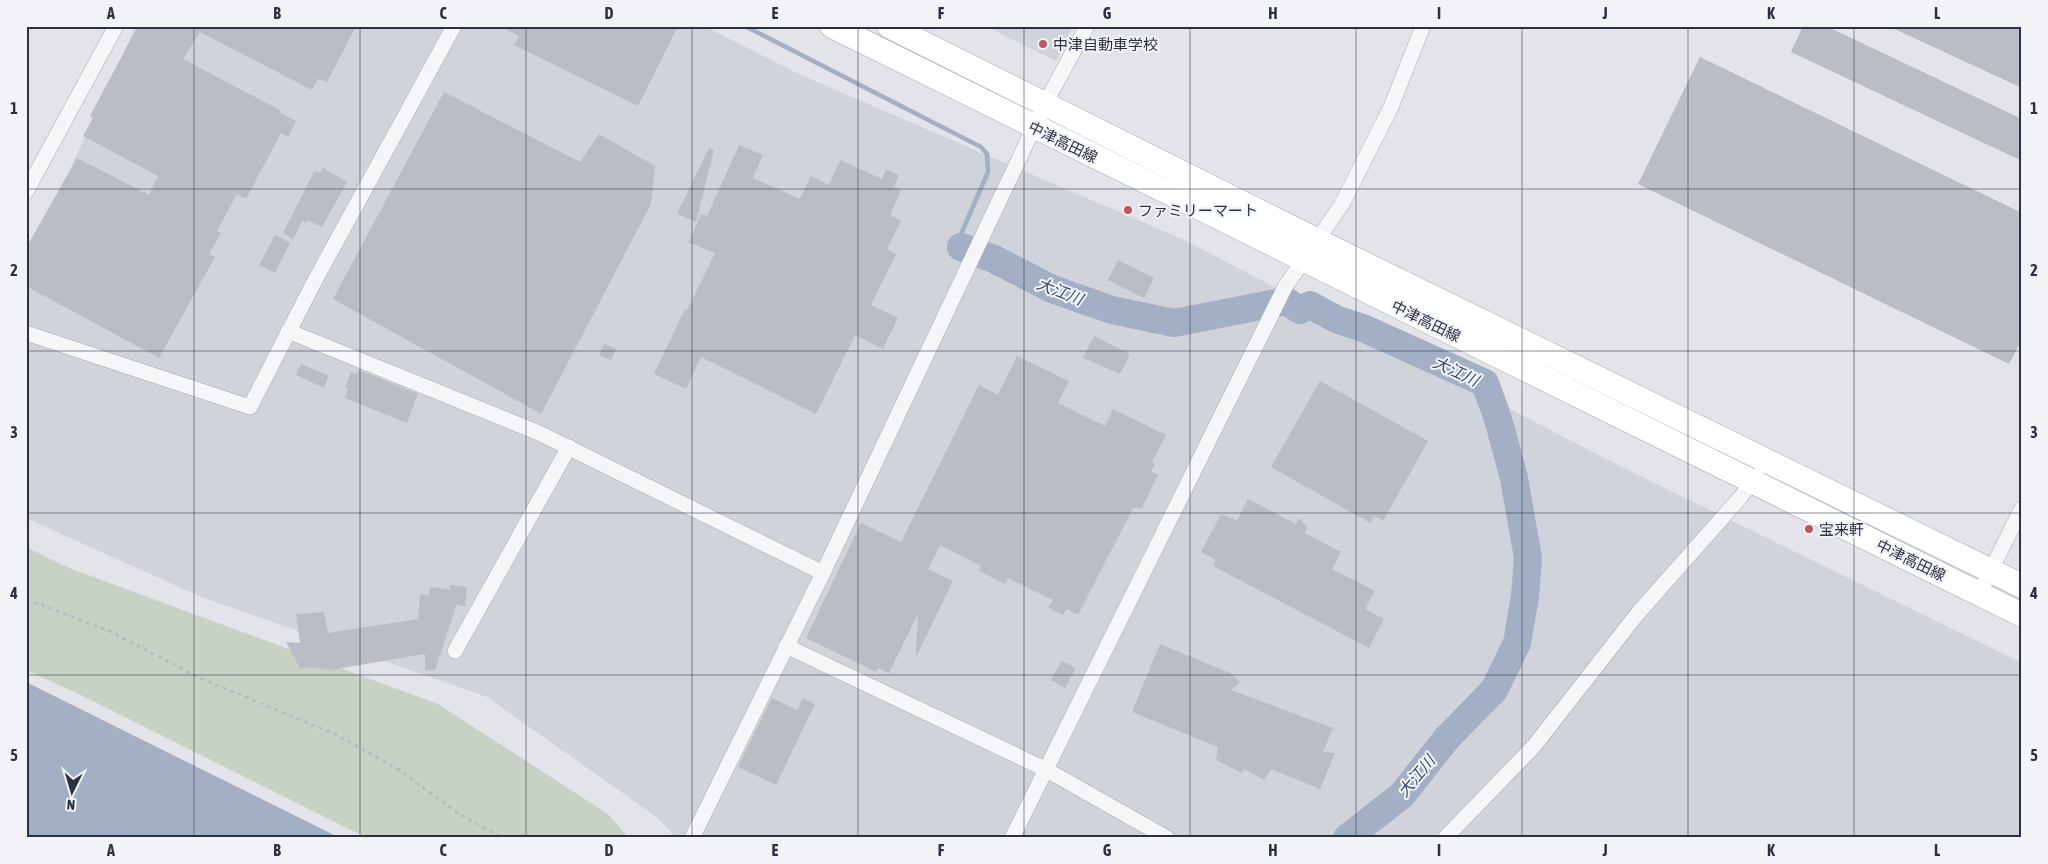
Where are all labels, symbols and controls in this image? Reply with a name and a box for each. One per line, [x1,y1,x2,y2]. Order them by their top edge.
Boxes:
text: A [106,4,115,22]
text: B [273,4,281,22]
text: C [439,4,447,22]
text: D [605,4,614,22]
text: E [772,4,779,22]
text: F [938,4,945,22]
text: G [1103,4,1112,22]
text: H [1268,4,1278,22]
text: I [1437,4,1441,22]
text: J [1601,4,1608,22]
text: K [1767,4,1775,22]
text: L [1934,4,1941,22]
place label: 中津自動車学校 [1053,36,1158,53]
marker: 中津自動車学校 [1037,38,1049,50]
text: 1 [10,99,18,117]
text: 1 [2030,99,2038,117]
street label: 中津高田線 [1026,118,1100,166]
place label: ファミリーマート [1138,202,1258,219]
marker: ファミリーマート [1122,204,1134,216]
text: 2 [10,261,18,279]
text: 2 [2030,261,2038,279]
water label: 大江川 [1034,274,1087,309]
street label: 中津高田線 [1389,297,1463,345]
water label: 大江川 [1430,353,1483,390]
text: 3 [10,423,18,441]
text: 3 [2030,423,2038,441]
place label: 宝来軒 [1819,521,1864,538]
marker: 宝来軒 [1803,523,1815,535]
street label: 中津高田線 [1874,536,1948,584]
text: 4 [9,584,18,602]
text: 4 [2029,584,2038,602]
text: 5 [10,746,18,764]
text: 5 [2030,746,2038,764]
water label: 大江川 [1394,750,1440,800]
north arrow [48,766,98,816]
text: N [66,797,76,813]
text: A [106,841,115,859]
text: B [273,841,281,859]
text: C [439,841,447,859]
text: D [605,841,614,859]
text: E [772,841,779,859]
text: F [938,841,945,859]
text: G [1103,841,1112,859]
text: H [1268,841,1278,859]
text: I [1437,841,1441,859]
text: J [1601,841,1608,859]
text: K [1767,841,1775,859]
text: L [1934,841,1941,859]

